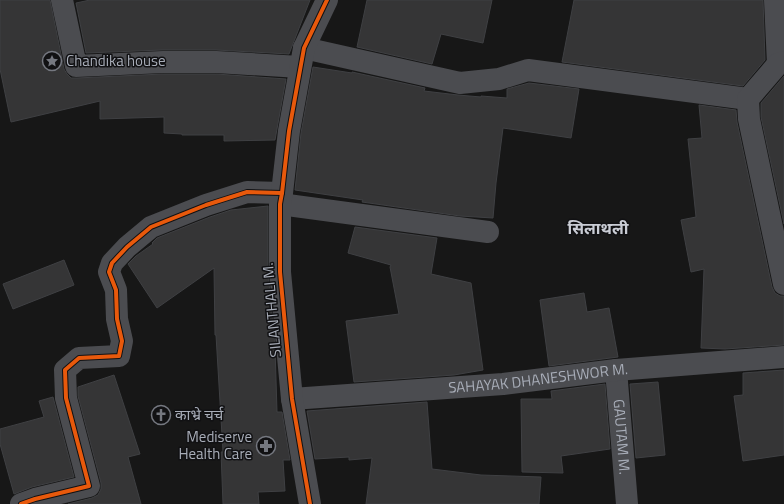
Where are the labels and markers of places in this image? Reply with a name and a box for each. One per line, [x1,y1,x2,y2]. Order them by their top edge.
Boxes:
place label: Chandika house [66,49,165,72]
place icon: Chandika house [41,50,63,72]
place label: काभ्रे चर्च [175,403,224,426]
church icon: काभ्रे चर्च [150,404,172,426]
place label: Mediserve Health Care [178,425,252,465]
pharmacy icon: Mediserve Health Care [255,435,277,457]

